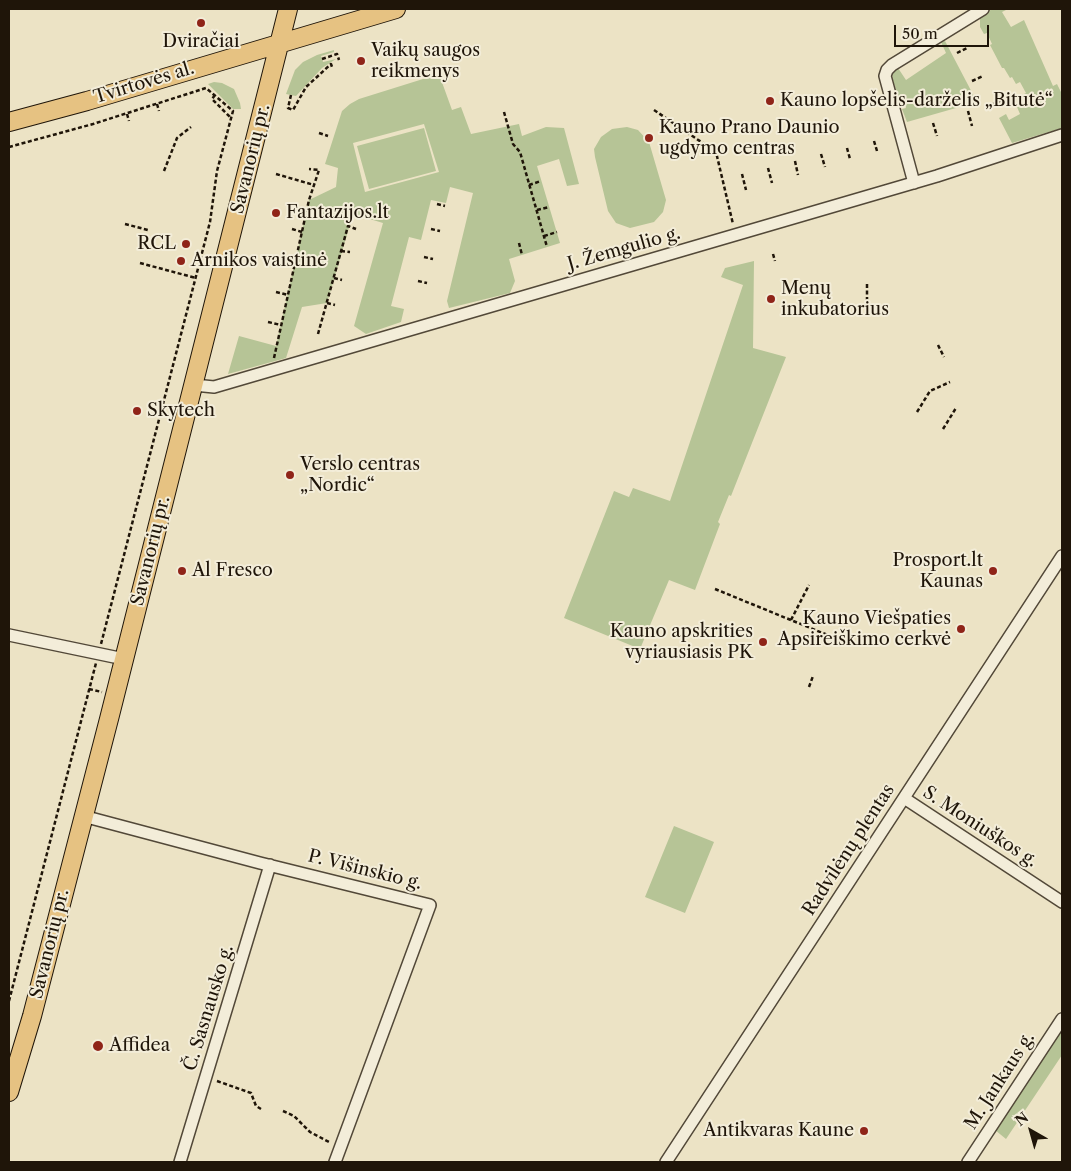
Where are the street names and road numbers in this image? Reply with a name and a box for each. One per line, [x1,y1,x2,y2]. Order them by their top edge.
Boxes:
street label: Tvirtovės al. [91,57,197,109]
street label: Savanorių pr. [227,102,275,216]
street label: J. Žemgulio g. [565,223,683,275]
street label: Savanorių pr. [127,494,175,608]
street label: Radvilėnų plentas [798,780,900,920]
street label: S. Moniuškos g. [919,782,1041,872]
street label: P. Višinskio g. [306,845,424,895]
street label: Savanorių pr. [26,887,74,1001]
street label: Č. Sasnausko g. [180,942,238,1074]
street label: M. Jankaus g. [960,1028,1040,1134]

